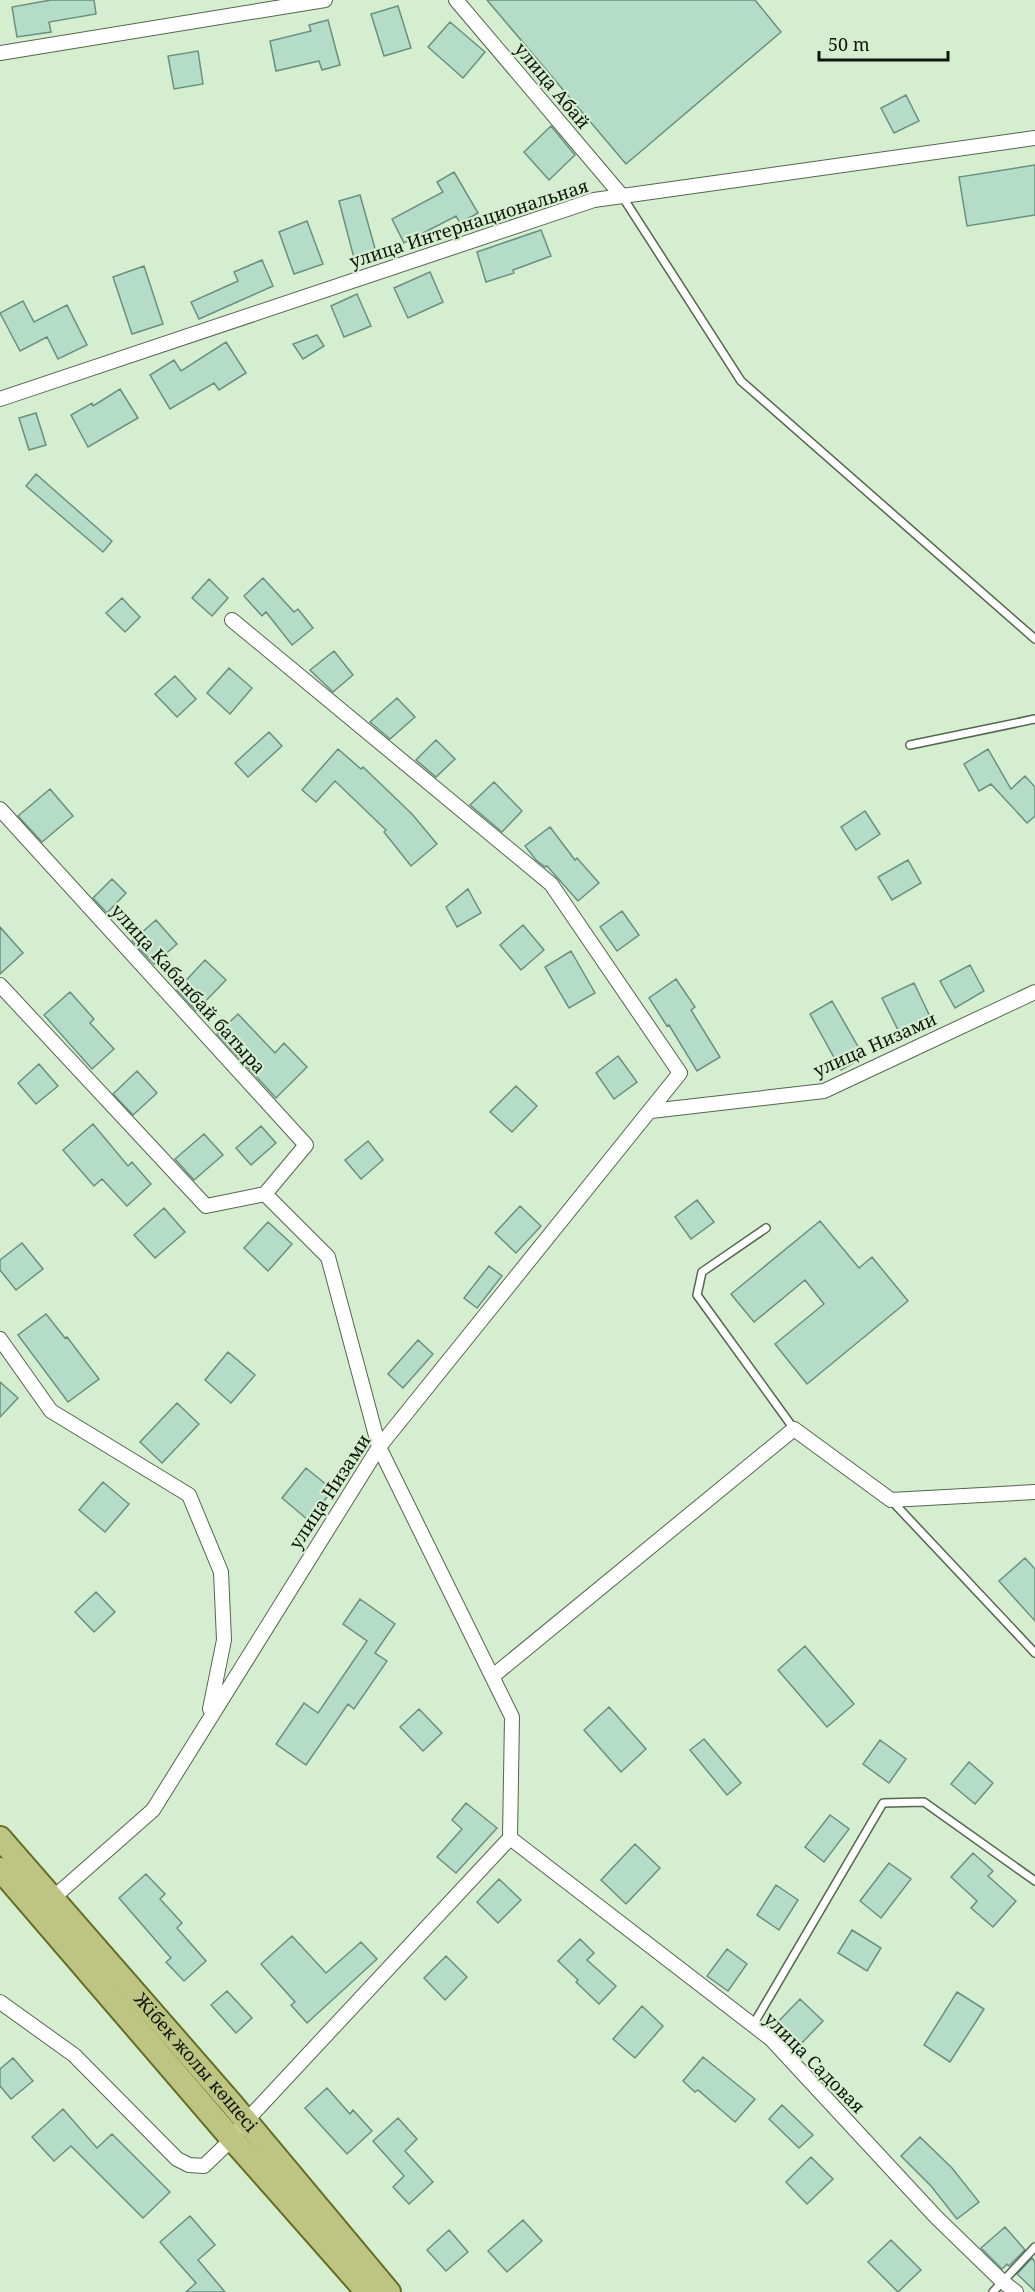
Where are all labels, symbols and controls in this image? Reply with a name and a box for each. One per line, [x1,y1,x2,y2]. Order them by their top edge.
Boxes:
scale bar [819,24,948,62]
text: 50 m [828,32,870,56]
street label: улица Абай [510,37,596,134]
street label: улица Интернациональная [346,173,591,273]
street label: улица Кабанбай батыра [106,898,271,1078]
street label: улица Низами [809,1006,940,1082]
street label: улица Низами [283,1429,375,1554]
street label: Жібек жолы көшесі [129,1986,264,2137]
street label: улица Садовая [759,2007,870,2118]

